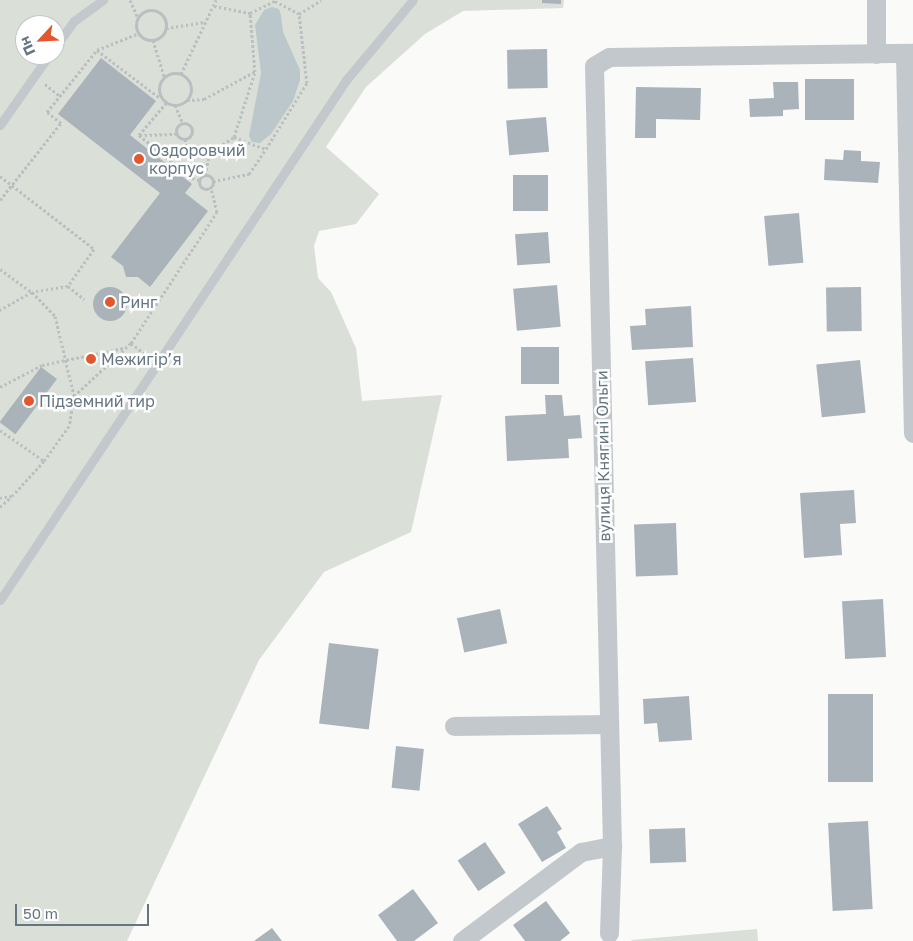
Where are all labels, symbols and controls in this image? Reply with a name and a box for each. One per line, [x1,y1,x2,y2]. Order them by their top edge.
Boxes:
north arrow [15,15,65,65]
text: Пн [15,34,39,58]
place label: Оздоровчий корпус [149,140,245,178]
marker: Оздоровчий корпус [133,153,145,165]
place label: Ринг [120,292,157,312]
marker: Ринг [104,296,116,308]
place label: Межигір’я [101,349,182,369]
marker: Межигір’я [85,353,97,365]
street label: вулиця Княгині Ольги [592,370,614,542]
place label: Підземний тир [39,391,155,411]
marker: Підземний тир [23,395,35,407]
scale bar [18,894,151,926]
text: 50 m [23,904,58,922]

